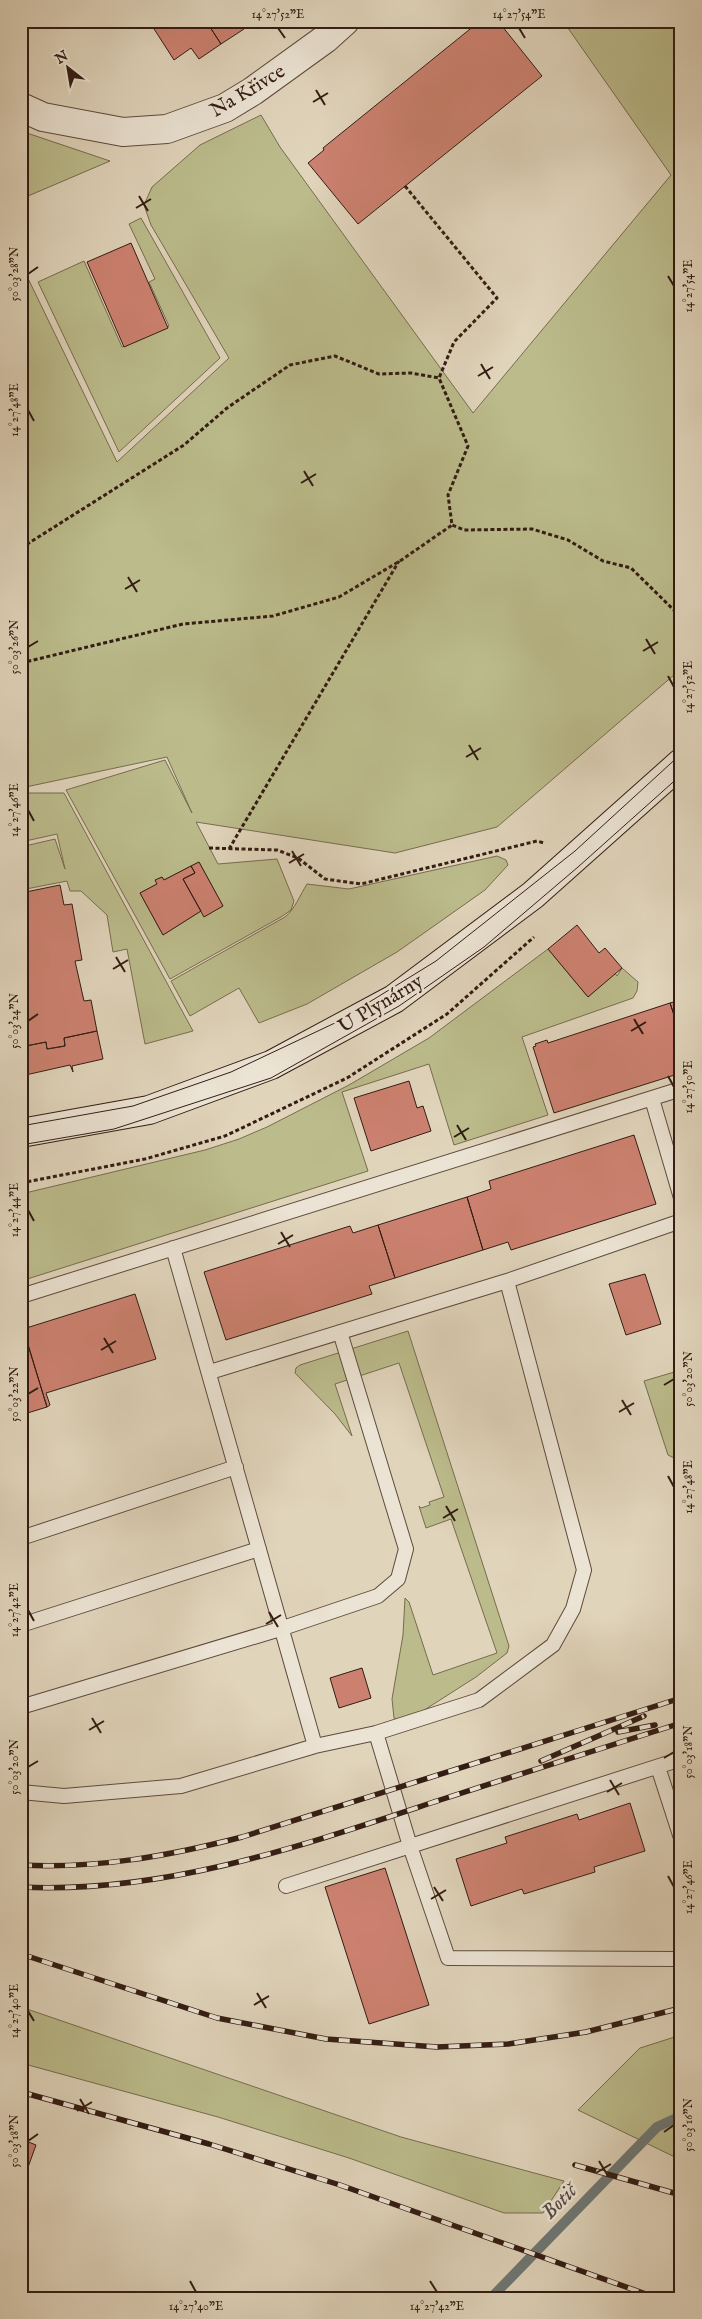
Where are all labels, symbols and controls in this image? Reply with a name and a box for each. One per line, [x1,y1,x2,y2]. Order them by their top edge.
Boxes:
text: 14°27'52"E [252,7,304,22]
text: 14°27'54"E [492,7,546,22]
north arrow [42,42,92,92]
text: N [51,47,72,69]
street label: Na Křivce [206,59,290,123]
text: 50°03'28"N [7,246,22,301]
text: 14°27'54"E [681,259,696,313]
text: 14°27'48"E [7,383,22,437]
text: 50°03'26"N [7,619,22,674]
text: 14°27'52"E [681,661,696,713]
text: 14°27'46"E [7,783,22,837]
street label: U Plynárny [334,969,428,1039]
text: 50°03'24"N [7,993,22,1049]
text: 14°27'50"E [681,1060,696,1114]
text: 14°27'44"E [7,1183,22,1237]
text: 50°03'20"N [681,1351,696,1407]
text: 50°03'22"N [7,1366,22,1422]
text: 14°27'48"E [681,1460,696,1514]
text: 14°27'42"E [7,1583,22,1637]
text: 50°03'18"N [681,1725,696,1779]
text: 50°03'20"N [7,1739,22,1795]
text: 14°27'46"E [681,1860,696,1914]
text: 14°27'40"E [7,1984,22,2038]
text: 50°03'16"N [681,2098,696,2152]
text: 50°03'18"N [7,2114,22,2168]
water label: Botič [537,2176,585,2226]
text: 14°27'40"E [169,2299,223,2314]
text: 14°27'42"E [410,2299,464,2314]

